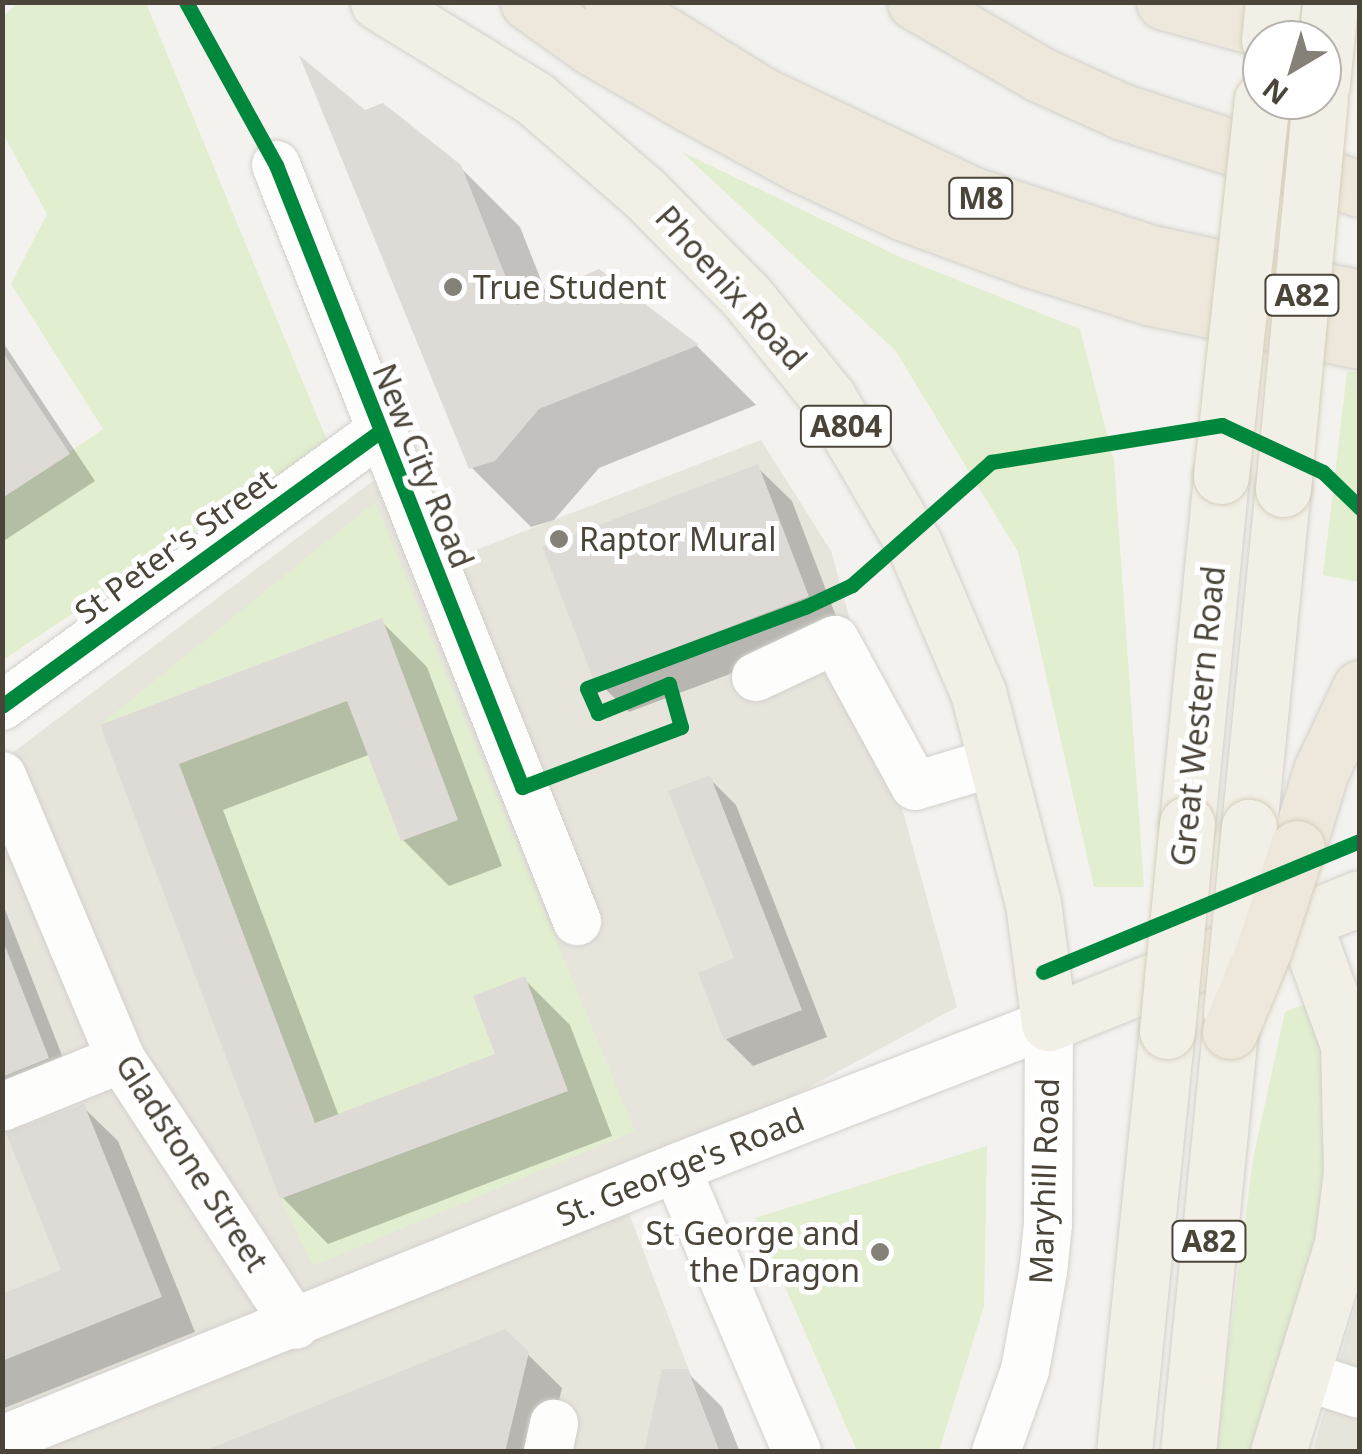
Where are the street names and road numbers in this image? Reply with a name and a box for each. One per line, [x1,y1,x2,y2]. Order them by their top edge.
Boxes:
road number: M8 [946,173,1016,223]
street label: Phoenix Road [648,198,814,378]
road number: A82 [1262,270,1342,320]
street label: New City Road [365,358,481,574]
road number: A804 [798,401,894,451]
street label: St Peter's Street [67,460,283,632]
street label: Great Western Road [1163,564,1233,868]
street label: Gladstone Street [108,1047,276,1279]
street label: Maryhill Road [1021,1077,1067,1285]
street label: St. George's Road [551,1100,809,1234]
road number: A82 [1169,1216,1249,1266]

